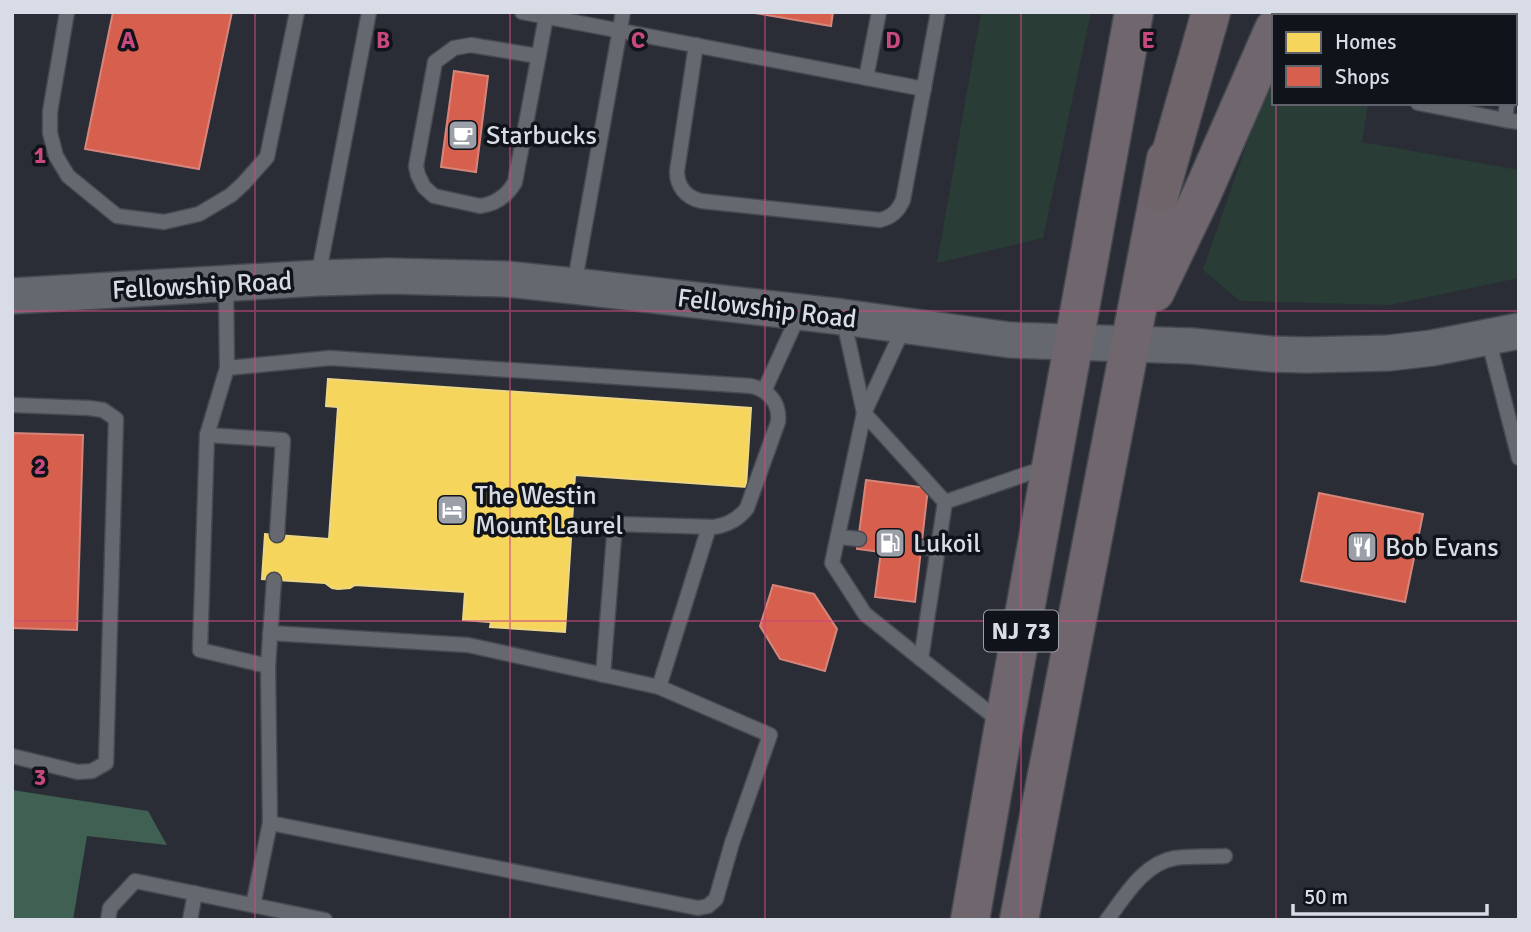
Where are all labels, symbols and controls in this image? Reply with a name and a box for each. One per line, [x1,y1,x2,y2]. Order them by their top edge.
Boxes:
legend [1272,14,1517,105]
text: A [121,26,136,55]
text: B [376,26,390,55]
text: C [631,26,645,55]
text: D [885,26,901,55]
text: E [1141,26,1155,55]
text: Homes [1335,29,1397,55]
text: Shops [1335,64,1389,90]
cafe icon: Starbucks [446,118,480,152]
place label: Starbucks [486,120,597,152]
text: 1 [34,141,46,170]
street label: Fellowship Road [111,265,293,307]
street label: Fellowship Road [675,282,858,336]
text: 2 [34,452,46,481]
place label: The Westin Mount Laurel [475,480,623,542]
hotel icon: The Westin Mount Laurel [435,493,469,527]
fuel station icon: Lukoil [873,526,907,560]
place label: Lukoil [913,528,981,560]
restaurant icon: Bob Evans [1345,530,1379,564]
place label: Bob Evans [1385,532,1499,564]
road number: NJ 73 [984,610,1058,652]
text: 3 [34,763,46,792]
scale bar [1293,872,1487,916]
text: 50 m [1304,884,1348,910]

